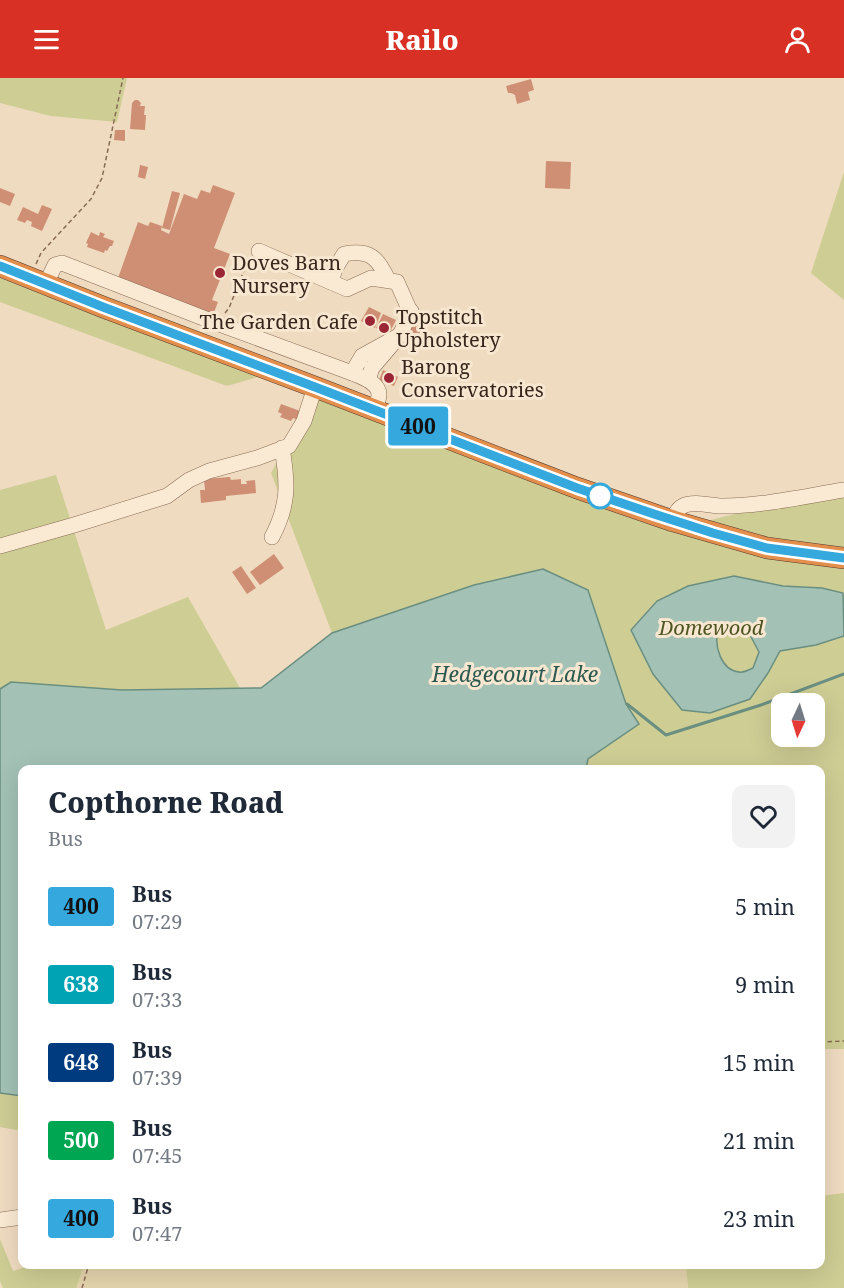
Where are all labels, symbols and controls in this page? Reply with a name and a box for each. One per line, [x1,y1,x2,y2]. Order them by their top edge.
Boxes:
text: Railo [385,21,459,58]
icon: menu [30,23,63,56]
icon: person [781,23,814,56]
place label: Doves Barn Nursery [232,249,341,299]
marker: Doves Barn Nursery [213,266,227,280]
place label: Topstitch Upholstery [396,303,501,353]
place label: The Garden Cafe [199,308,358,335]
marker: The Garden Cafe [363,314,377,328]
marker: Topstitch Upholstery [377,321,391,335]
place label: Barong Conservatories [401,353,544,403]
marker: Barong Conservatories [382,371,396,385]
line badge: 400 [384,406,452,446]
text: 400 [400,412,436,440]
unlabelled marker [587,483,613,509]
park label: Domewood [658,614,764,641]
water label: Hedgecourt Lake [431,660,598,688]
north arrow [771,693,825,747]
map controls [771,693,825,747]
text: Copthorne Road [48,783,284,821]
button: heart [732,785,795,848]
text: Bus [48,825,83,852]
text: Bus [132,878,172,908]
text: 5 min [735,891,795,921]
text: 400 [63,892,99,920]
text: 07:29 [132,908,182,935]
text: Bus [132,956,172,986]
text: 9 min [735,969,795,999]
text: 638 [63,970,99,998]
text: 07:33 [132,986,182,1013]
text: Bus [132,1034,172,1064]
text: 15 min [723,1047,795,1077]
text: 648 [63,1048,99,1076]
text: 07:39 [132,1064,182,1091]
text: Bus [132,1112,172,1142]
text: 21 min [723,1125,795,1155]
text: 500 [63,1126,99,1154]
text: 07:45 [132,1142,182,1169]
text: Bus [132,1190,172,1220]
text: 23 min [723,1203,795,1233]
text: 400 [63,1204,99,1232]
text: 07:47 [132,1220,182,1247]

